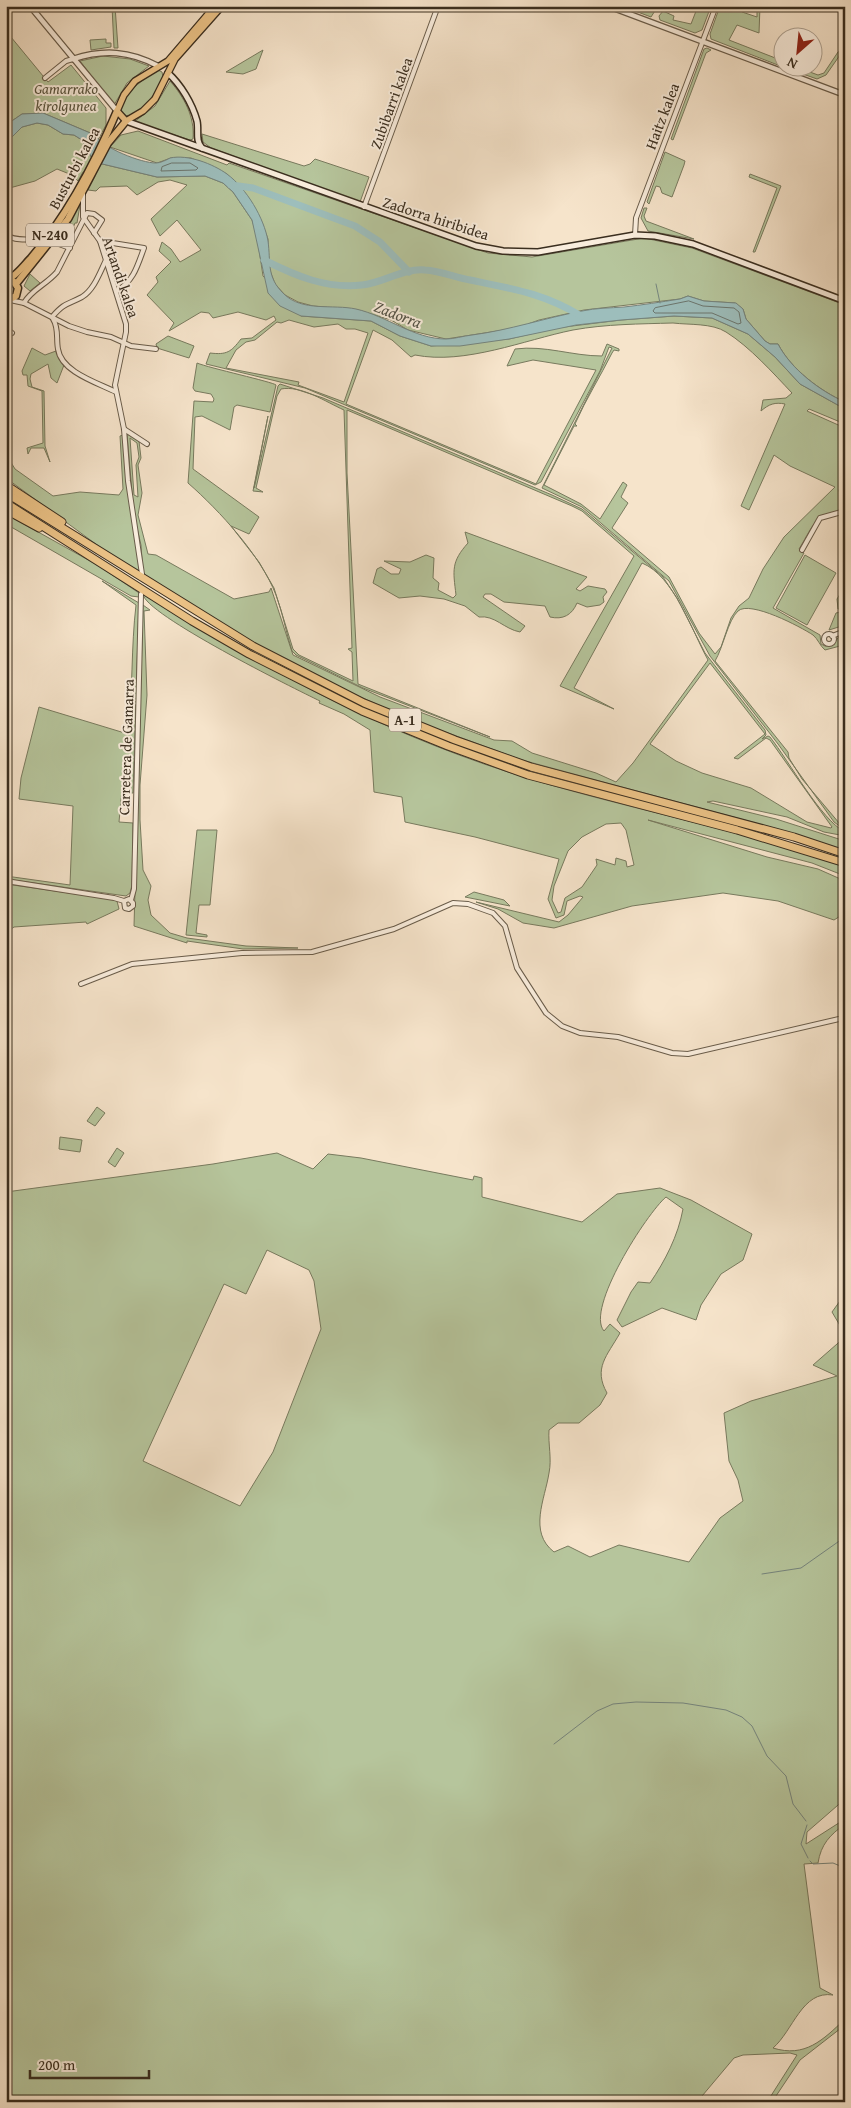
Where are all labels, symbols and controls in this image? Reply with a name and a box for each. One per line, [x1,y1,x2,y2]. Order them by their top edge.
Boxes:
north arrow [774,28,824,78]
text: N [783,52,801,75]
street label: Zubibarri kalea [365,54,417,152]
park label: Gamarrako kirolgunea [34,78,98,116]
street label: Haitz kalea [640,80,684,152]
street label: Busturbi kalea [43,123,105,213]
street label: Zadorra hiribidea [380,191,492,245]
road number: N-240 [26,224,74,246]
street label: Artandi kalea [97,234,145,320]
water label: Zadorra [371,294,426,334]
street label: Carretera de Gamarra [113,679,139,815]
road number: A-1 [389,708,421,732]
scale bar [30,2048,149,2080]
text: 200 m [38,2054,76,2075]

